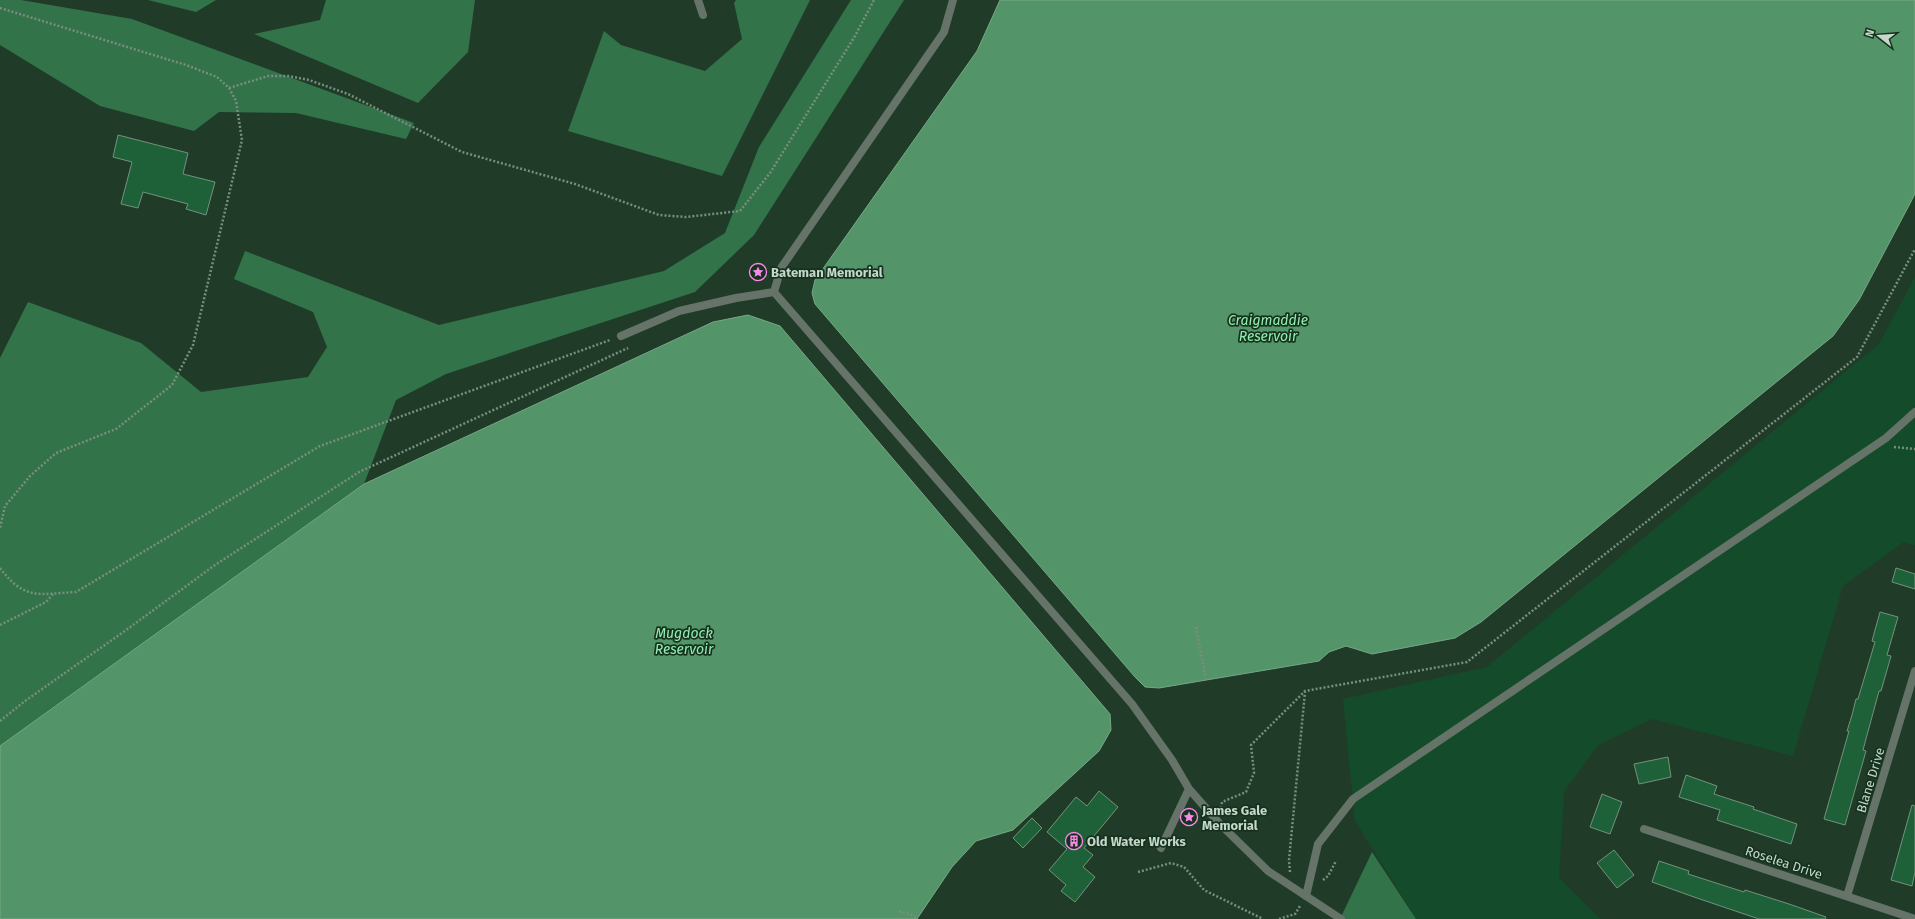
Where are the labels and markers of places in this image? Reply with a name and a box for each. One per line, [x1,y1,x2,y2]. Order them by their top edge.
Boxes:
place icon: Bateman Memorial [748,262,768,282]
place label: Bateman Memorial [771,265,883,280]
place label: James Gale Memorial [1201,803,1267,833]
place icon: James Gale Memorial [1179,807,1199,827]
building icon: Old Water Works [1064,831,1084,851]
place label: Old Water Works [1087,834,1186,849]

